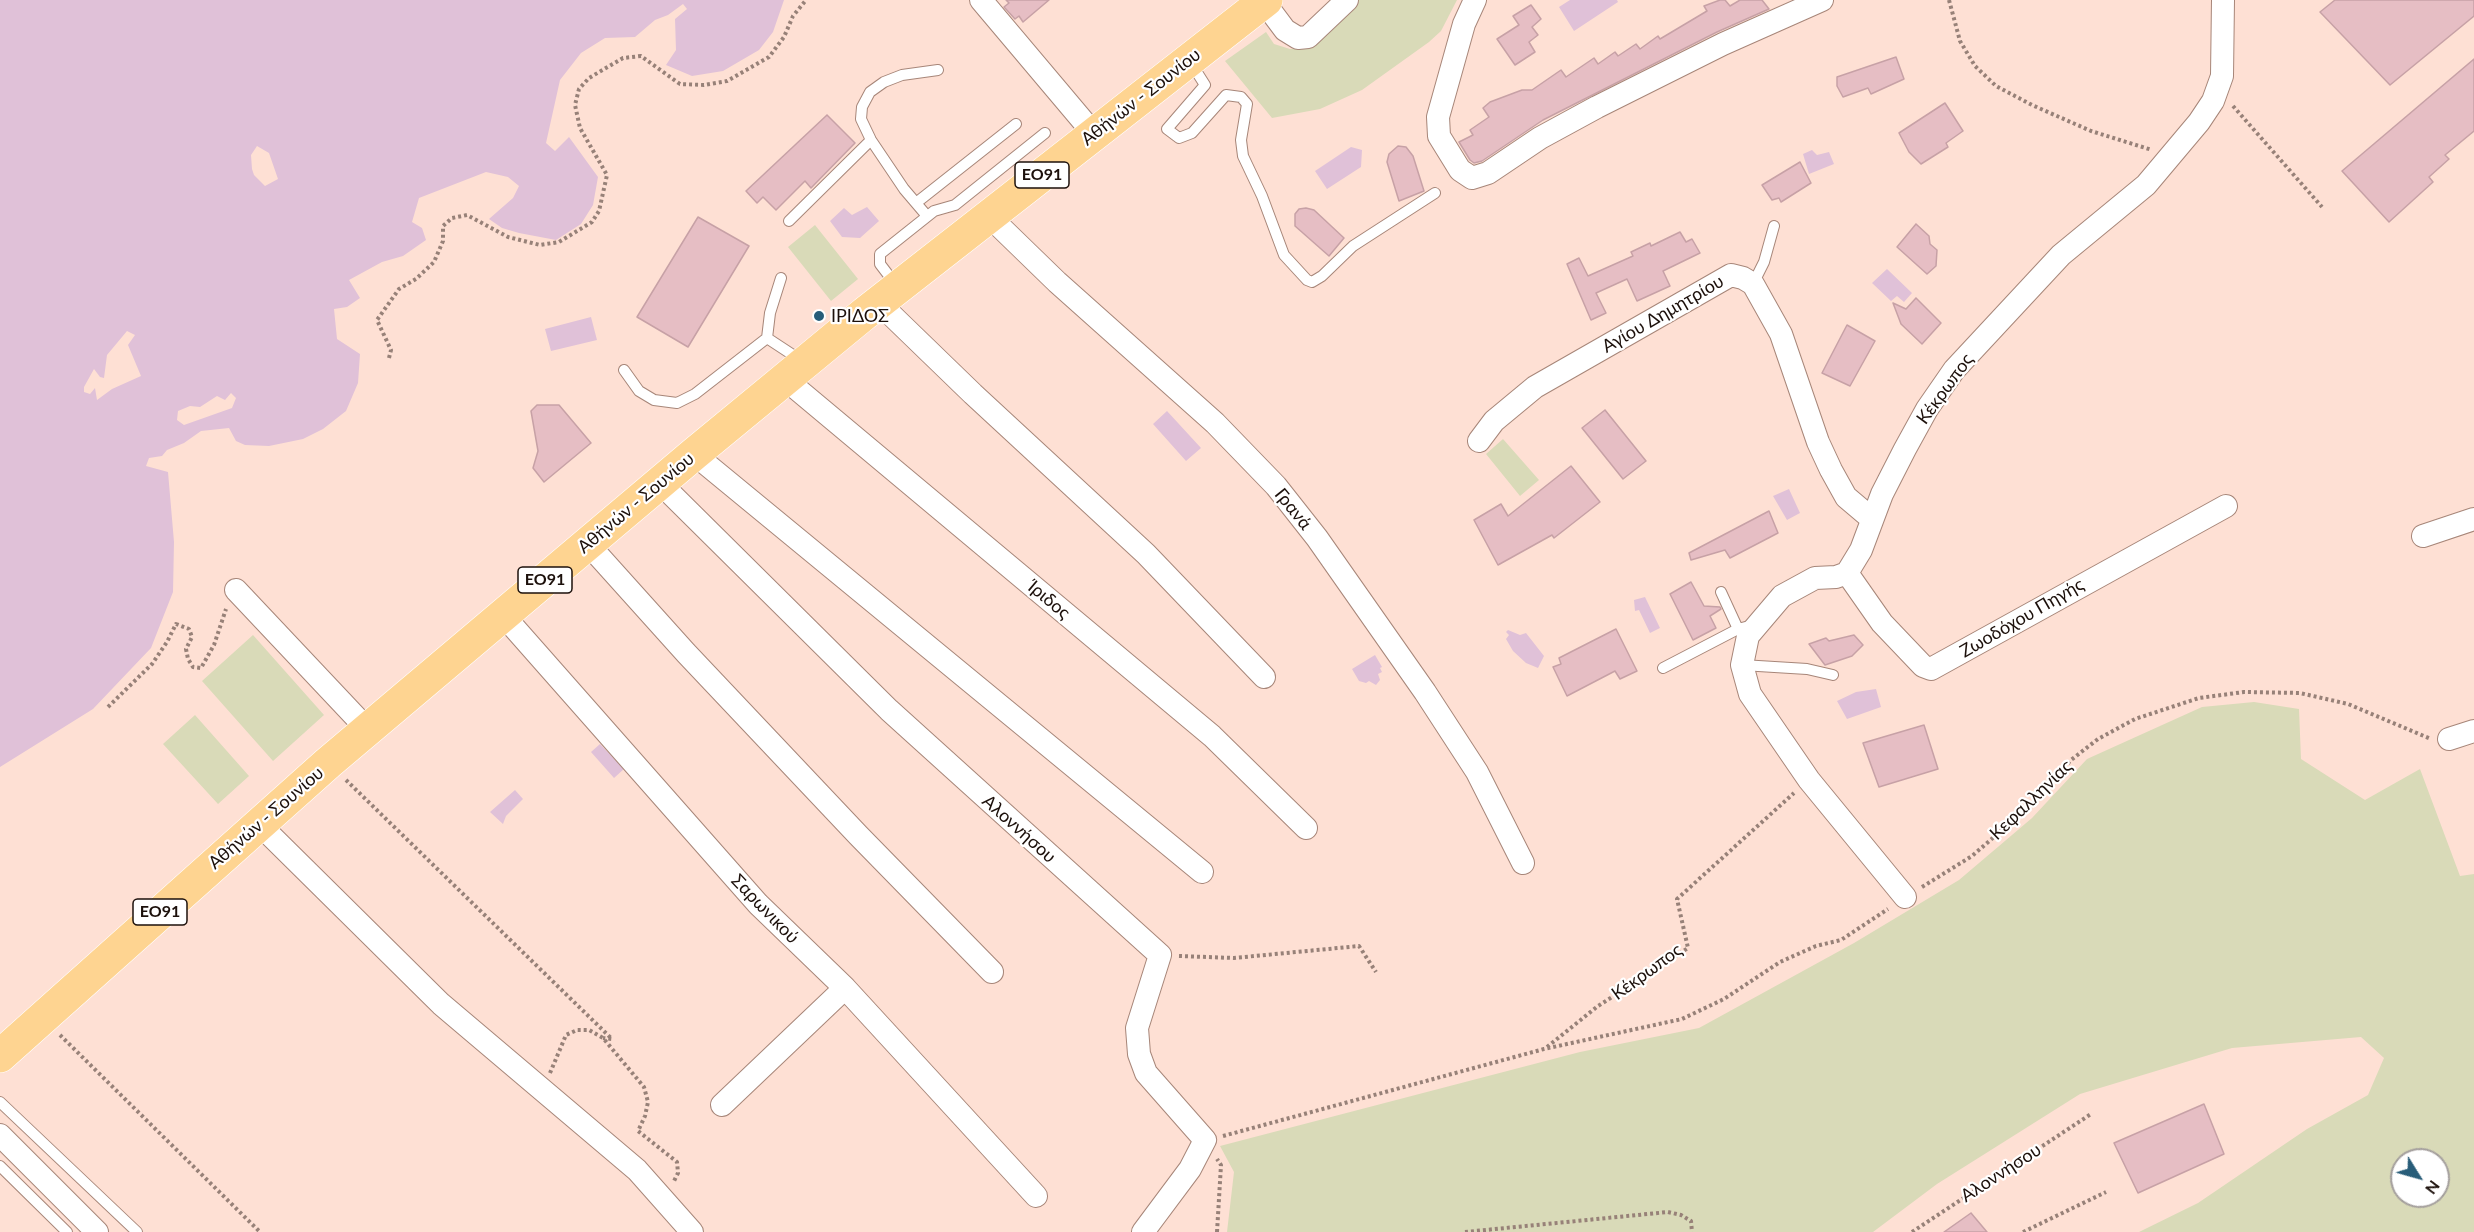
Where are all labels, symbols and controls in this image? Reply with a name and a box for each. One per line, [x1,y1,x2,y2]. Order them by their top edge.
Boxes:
street label: Αθήνών - Σουνίου [1077,44,1205,150]
road number: ΕΟ91 [1015,162,1069,188]
street label: Αγίου Δημητρίου [1598,270,1728,358]
place label: ΙΡΙΔΟΣ [831,305,889,327]
marker: ΙΡΙΔΟΣ [812,309,826,323]
street label: Κέκρωπος [1912,349,1978,429]
street label: Αθήνών - Σουνίου [573,448,699,558]
street label: Γρανά [1270,484,1316,534]
road number: ΕΟ91 [518,567,572,593]
street label: Ζωοδόχου Πηγής [1956,574,2088,662]
street label: Ίριδος [1024,576,1074,624]
street label: Κεφαλληνίας [1985,755,2077,845]
street label: Αθήνών - Σουνίου [204,762,328,874]
street label: Αλοννήσου [978,790,1060,868]
street label: Σαρωνικού [727,870,803,948]
road number: ΕΟ91 [133,899,187,925]
street label: Κέκρωπος [1607,939,1687,1005]
street label: Αλοννήσου [1957,1139,2045,1207]
north arrow [2390,1148,2450,1208]
text: N [2422,1177,2444,1199]

